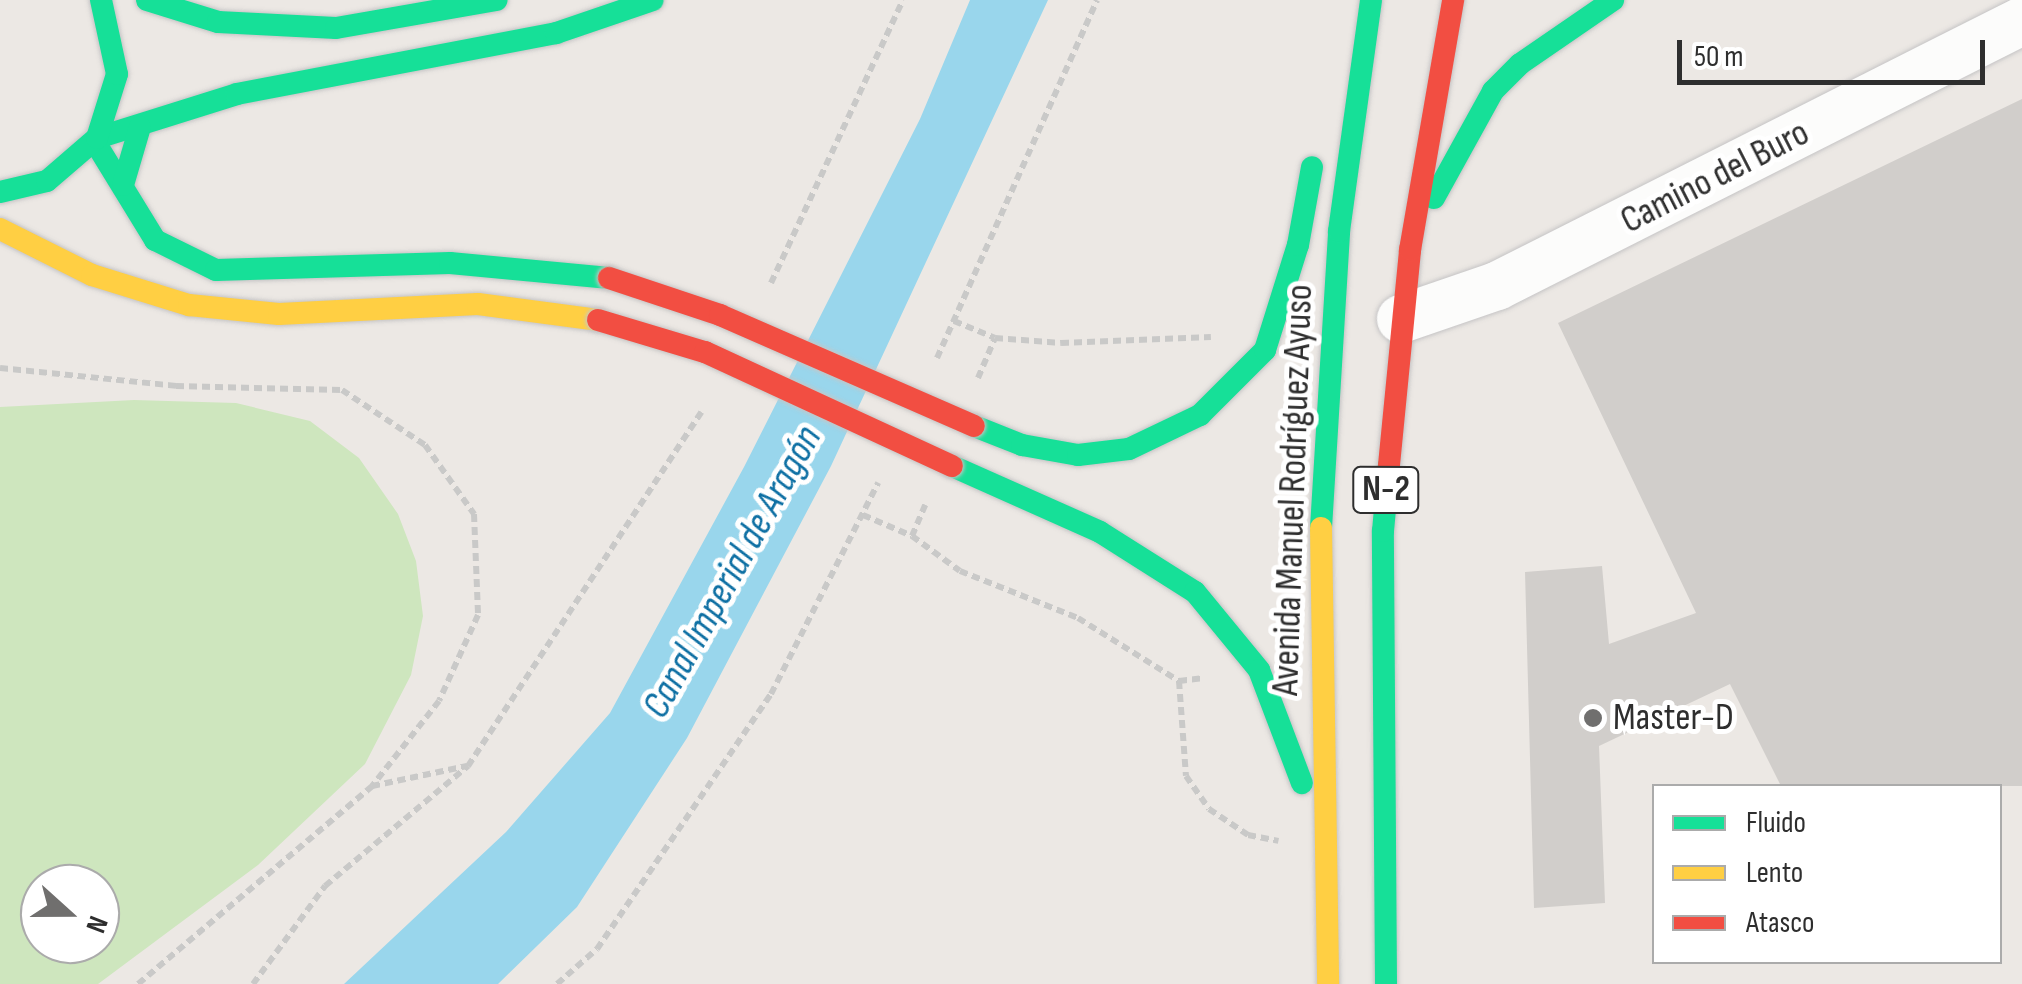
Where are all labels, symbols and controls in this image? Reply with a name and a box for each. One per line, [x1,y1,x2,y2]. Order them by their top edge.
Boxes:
scale bar [1682,20,1990,82]
text: 50 m [1694,39,1743,75]
street label: Camino del Buro [1613,110,1817,244]
street label: Avenida Manuel Rodríguez Ayuso [1263,284,1323,696]
water label: Canal Imperial de Aragón [632,418,832,726]
road number: N-2 [1351,460,1421,520]
place label: Master-D [1613,695,1734,741]
marker: Master-D [1582,707,1604,729]
legend [1652,784,2002,964]
text: Fluido [1746,805,1806,841]
text: Lento [1746,855,1803,891]
north arrow [20,864,120,964]
text: Atasco [1746,905,1815,941]
text: N [79,911,115,937]

